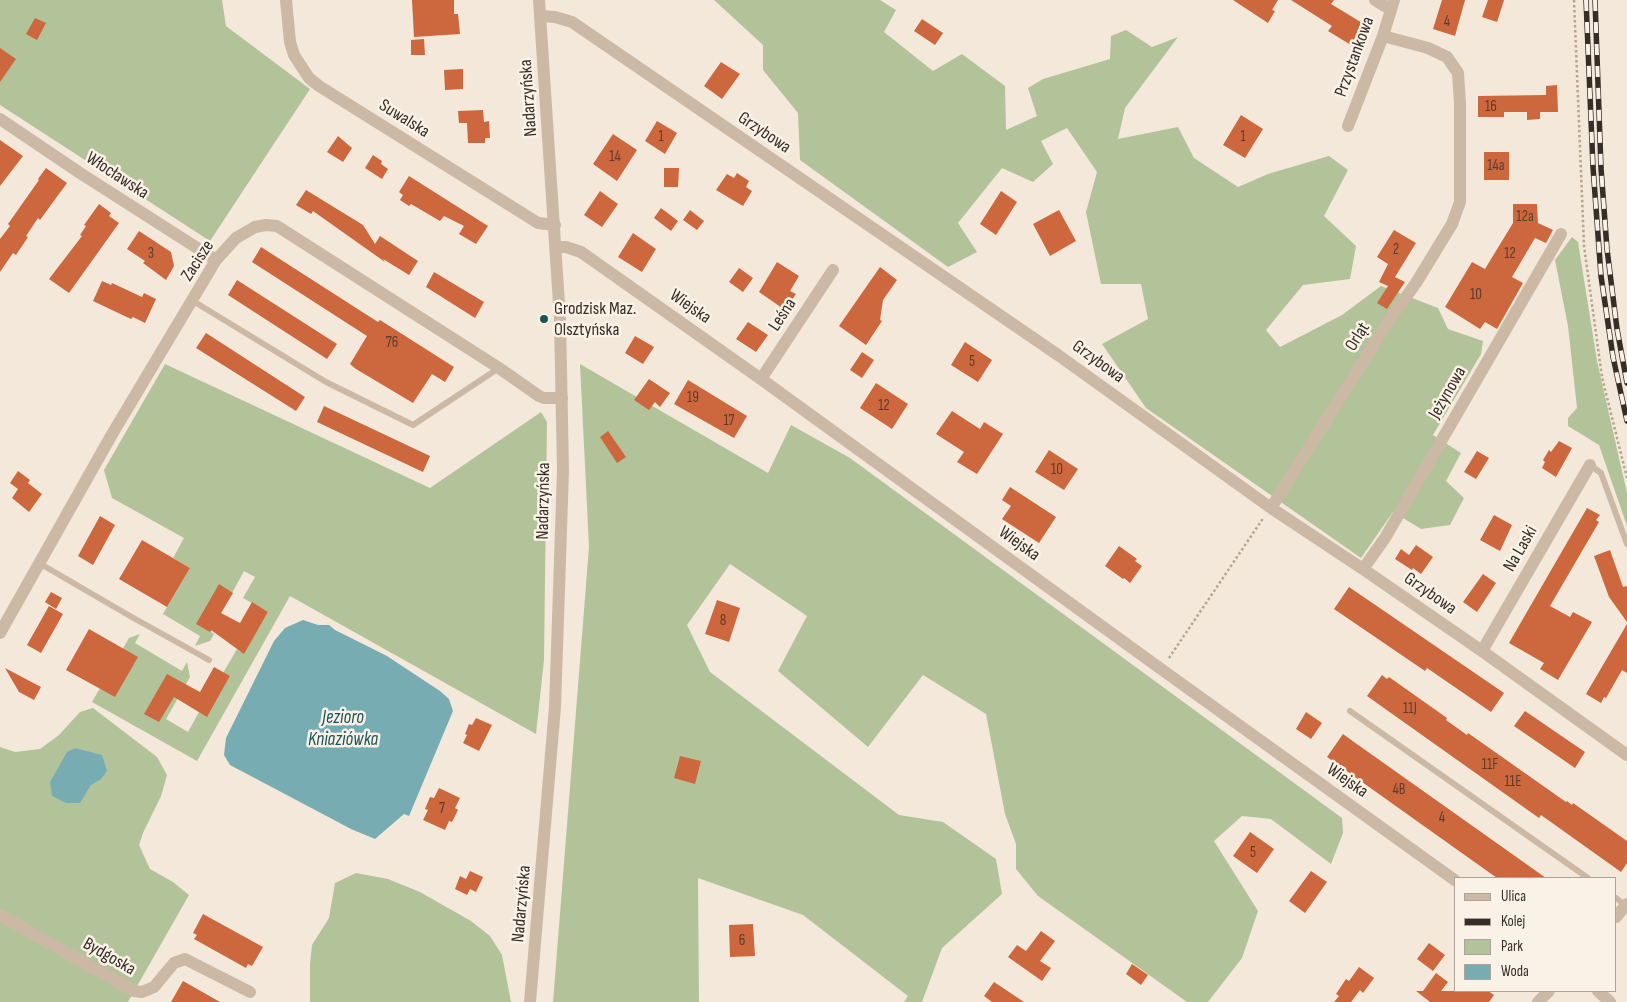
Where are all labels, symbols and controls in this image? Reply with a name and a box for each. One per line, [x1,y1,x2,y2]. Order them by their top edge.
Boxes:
house number: 4 [1444,13,1450,31]
street label: Przystankowa [1331,14,1379,100]
street label: Nadarzyńska [516,59,542,137]
street label: Suwalska [375,95,433,143]
house number: 16 [1485,98,1497,116]
street label: Grzybowa [733,107,795,159]
house number: 1 [658,128,664,146]
house number: 1 [1240,128,1246,146]
street label: Włocławska [82,148,152,204]
house number: 14 [609,148,621,166]
house number: 14a [1487,157,1505,175]
house number: 12a [1516,208,1534,226]
street label: Zacisze [177,236,219,286]
house number: 2 [1393,241,1399,259]
house number: 3 [148,245,154,263]
house number: 12 [1504,245,1516,263]
street label: Wiejska [665,285,715,329]
house number: 10 [1470,286,1482,304]
street label: Leśna [764,295,802,335]
place label: Grodzisk Maz. Olsztyńska [554,298,636,340]
marker: Grodzisk Maz. Olsztyńska [538,313,550,325]
street label: Orląt [1341,319,1375,355]
house number: 76 [386,334,398,352]
street label: Grzybowa [1068,336,1128,388]
house number: 5 [969,353,975,371]
street label: Jeżynowa [1425,363,1471,423]
house number: 19 [687,389,699,407]
house number: 12 [878,397,890,415]
house number: 17 [723,412,735,430]
house number: 10 [1051,461,1063,479]
street label: Nadarzyńska [533,462,555,540]
street label: Wiejska [994,522,1044,566]
street label: Na Laski [1499,522,1543,576]
street label: Grzybowa [1399,568,1461,620]
house number: 8 [720,612,726,630]
house number: 11J [1403,700,1417,718]
water label: Jezioro Kniaziówka [308,707,378,751]
house number: 11F [1482,756,1498,774]
street label: Wiejska [1322,759,1372,803]
house number: 11E [1505,773,1521,791]
house number: 4B [1393,781,1405,799]
house number: 7 [439,800,445,818]
house number: 4 [1439,809,1445,827]
house number: 5 [1250,844,1256,862]
street label: Nadarzyńska [508,865,536,943]
legend [1454,877,1617,992]
text: Ulica [1501,887,1526,906]
text: Kolej [1501,912,1525,931]
house number: 6 [739,932,745,950]
street label: Bydgoska [79,933,139,981]
text: Park [1501,937,1523,956]
text: Woda [1501,962,1529,981]

